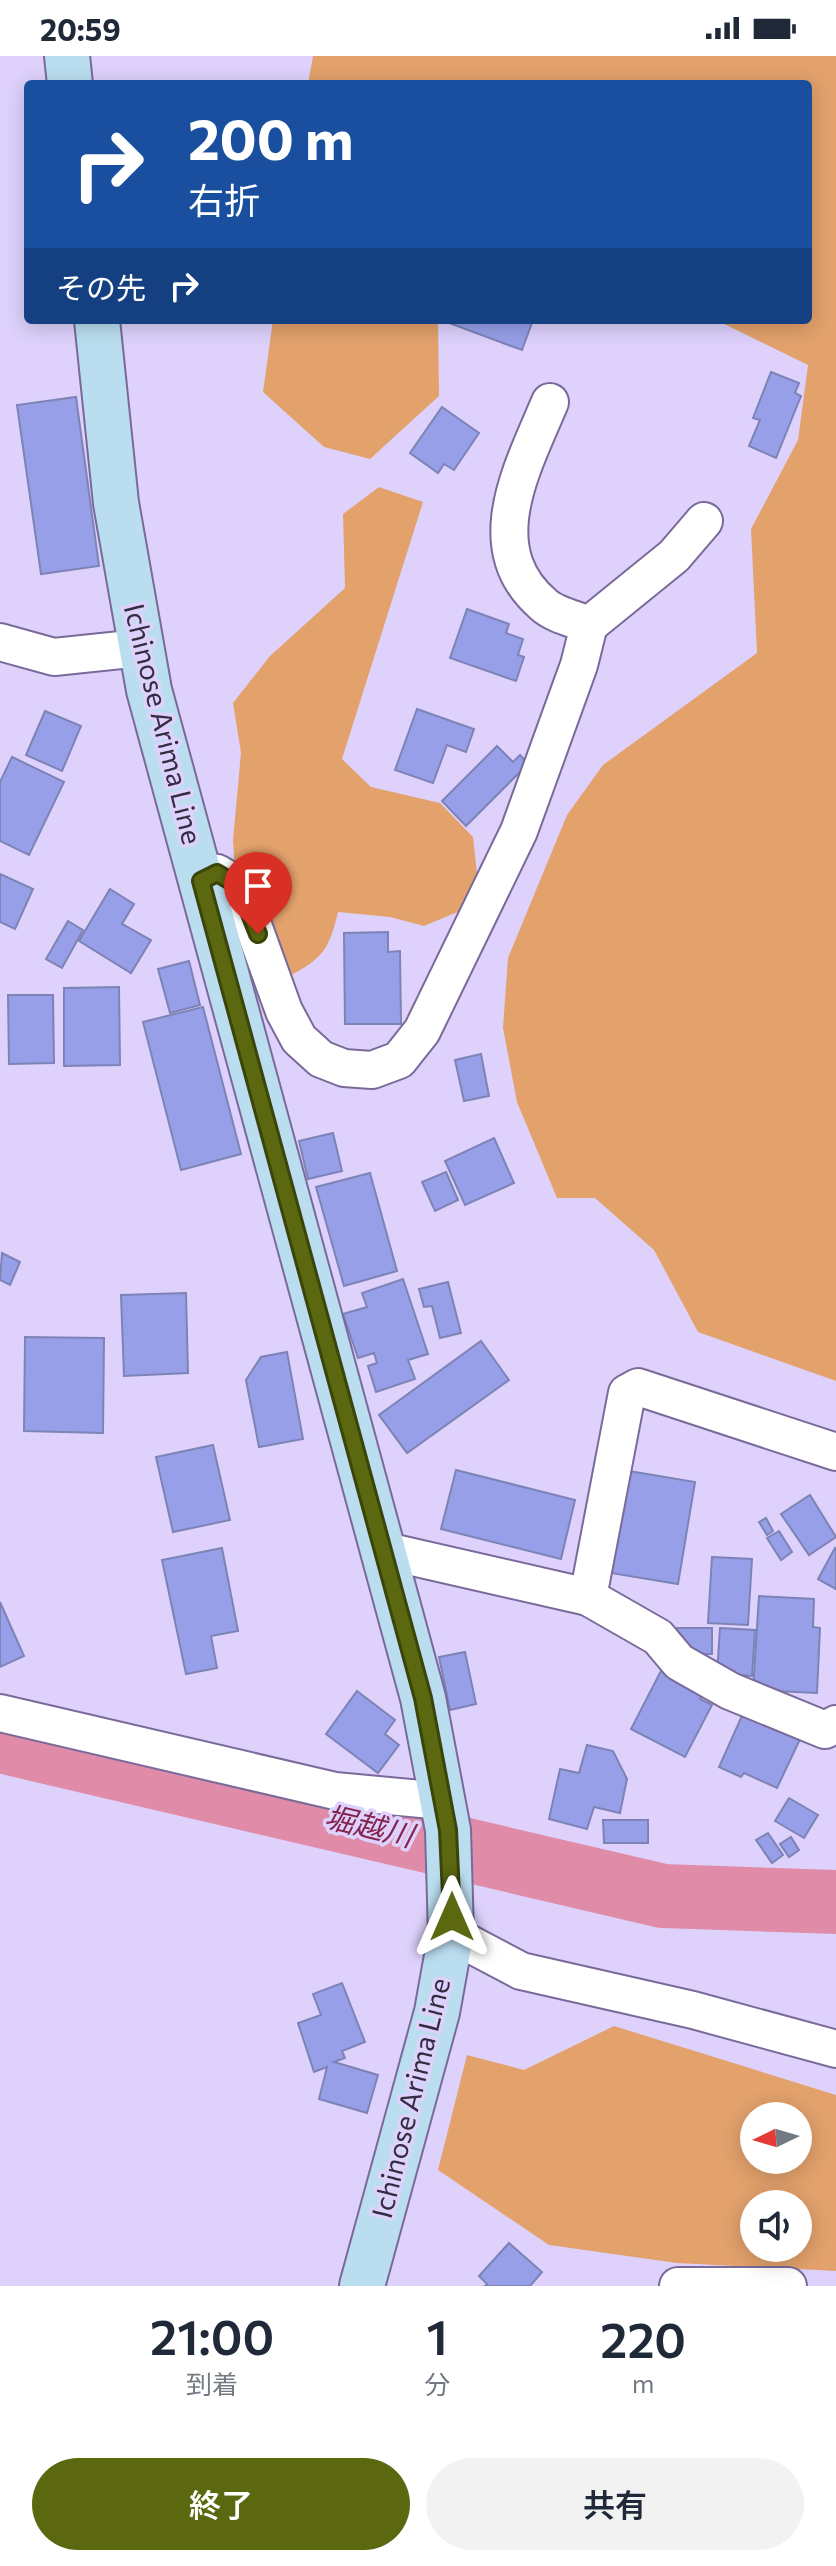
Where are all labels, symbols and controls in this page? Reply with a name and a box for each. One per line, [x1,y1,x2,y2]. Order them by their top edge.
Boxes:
text: 20:59 [40,10,121,47]
text: 200 m [188,103,354,172]
icon: right [56,112,160,216]
text: 右折 [188,177,260,221]
icon: right [162,264,206,308]
text: その先 [56,268,146,305]
street label: Ichinose Arima Line [118,600,210,847]
pin [224,852,292,934]
icon: arrive [236,864,280,908]
water label: 堀越川 [322,1796,420,1853]
position arrow [410,1875,494,1959]
street label: Ichinose Arima Line [364,1974,456,2221]
north arrow [740,2102,812,2174]
map controls [740,2102,812,2262]
button: sound [740,2190,812,2262]
text: 21:00 [150,2306,274,2365]
text: 1 [427,2306,448,2365]
text: 220 [600,2309,686,2368]
text: m [632,2367,654,2398]
text: 到着 [186,2368,238,2399]
text: 分 [424,2368,450,2399]
button: 終了 [32,2458,410,2550]
button: 共有 [426,2458,804,2550]

